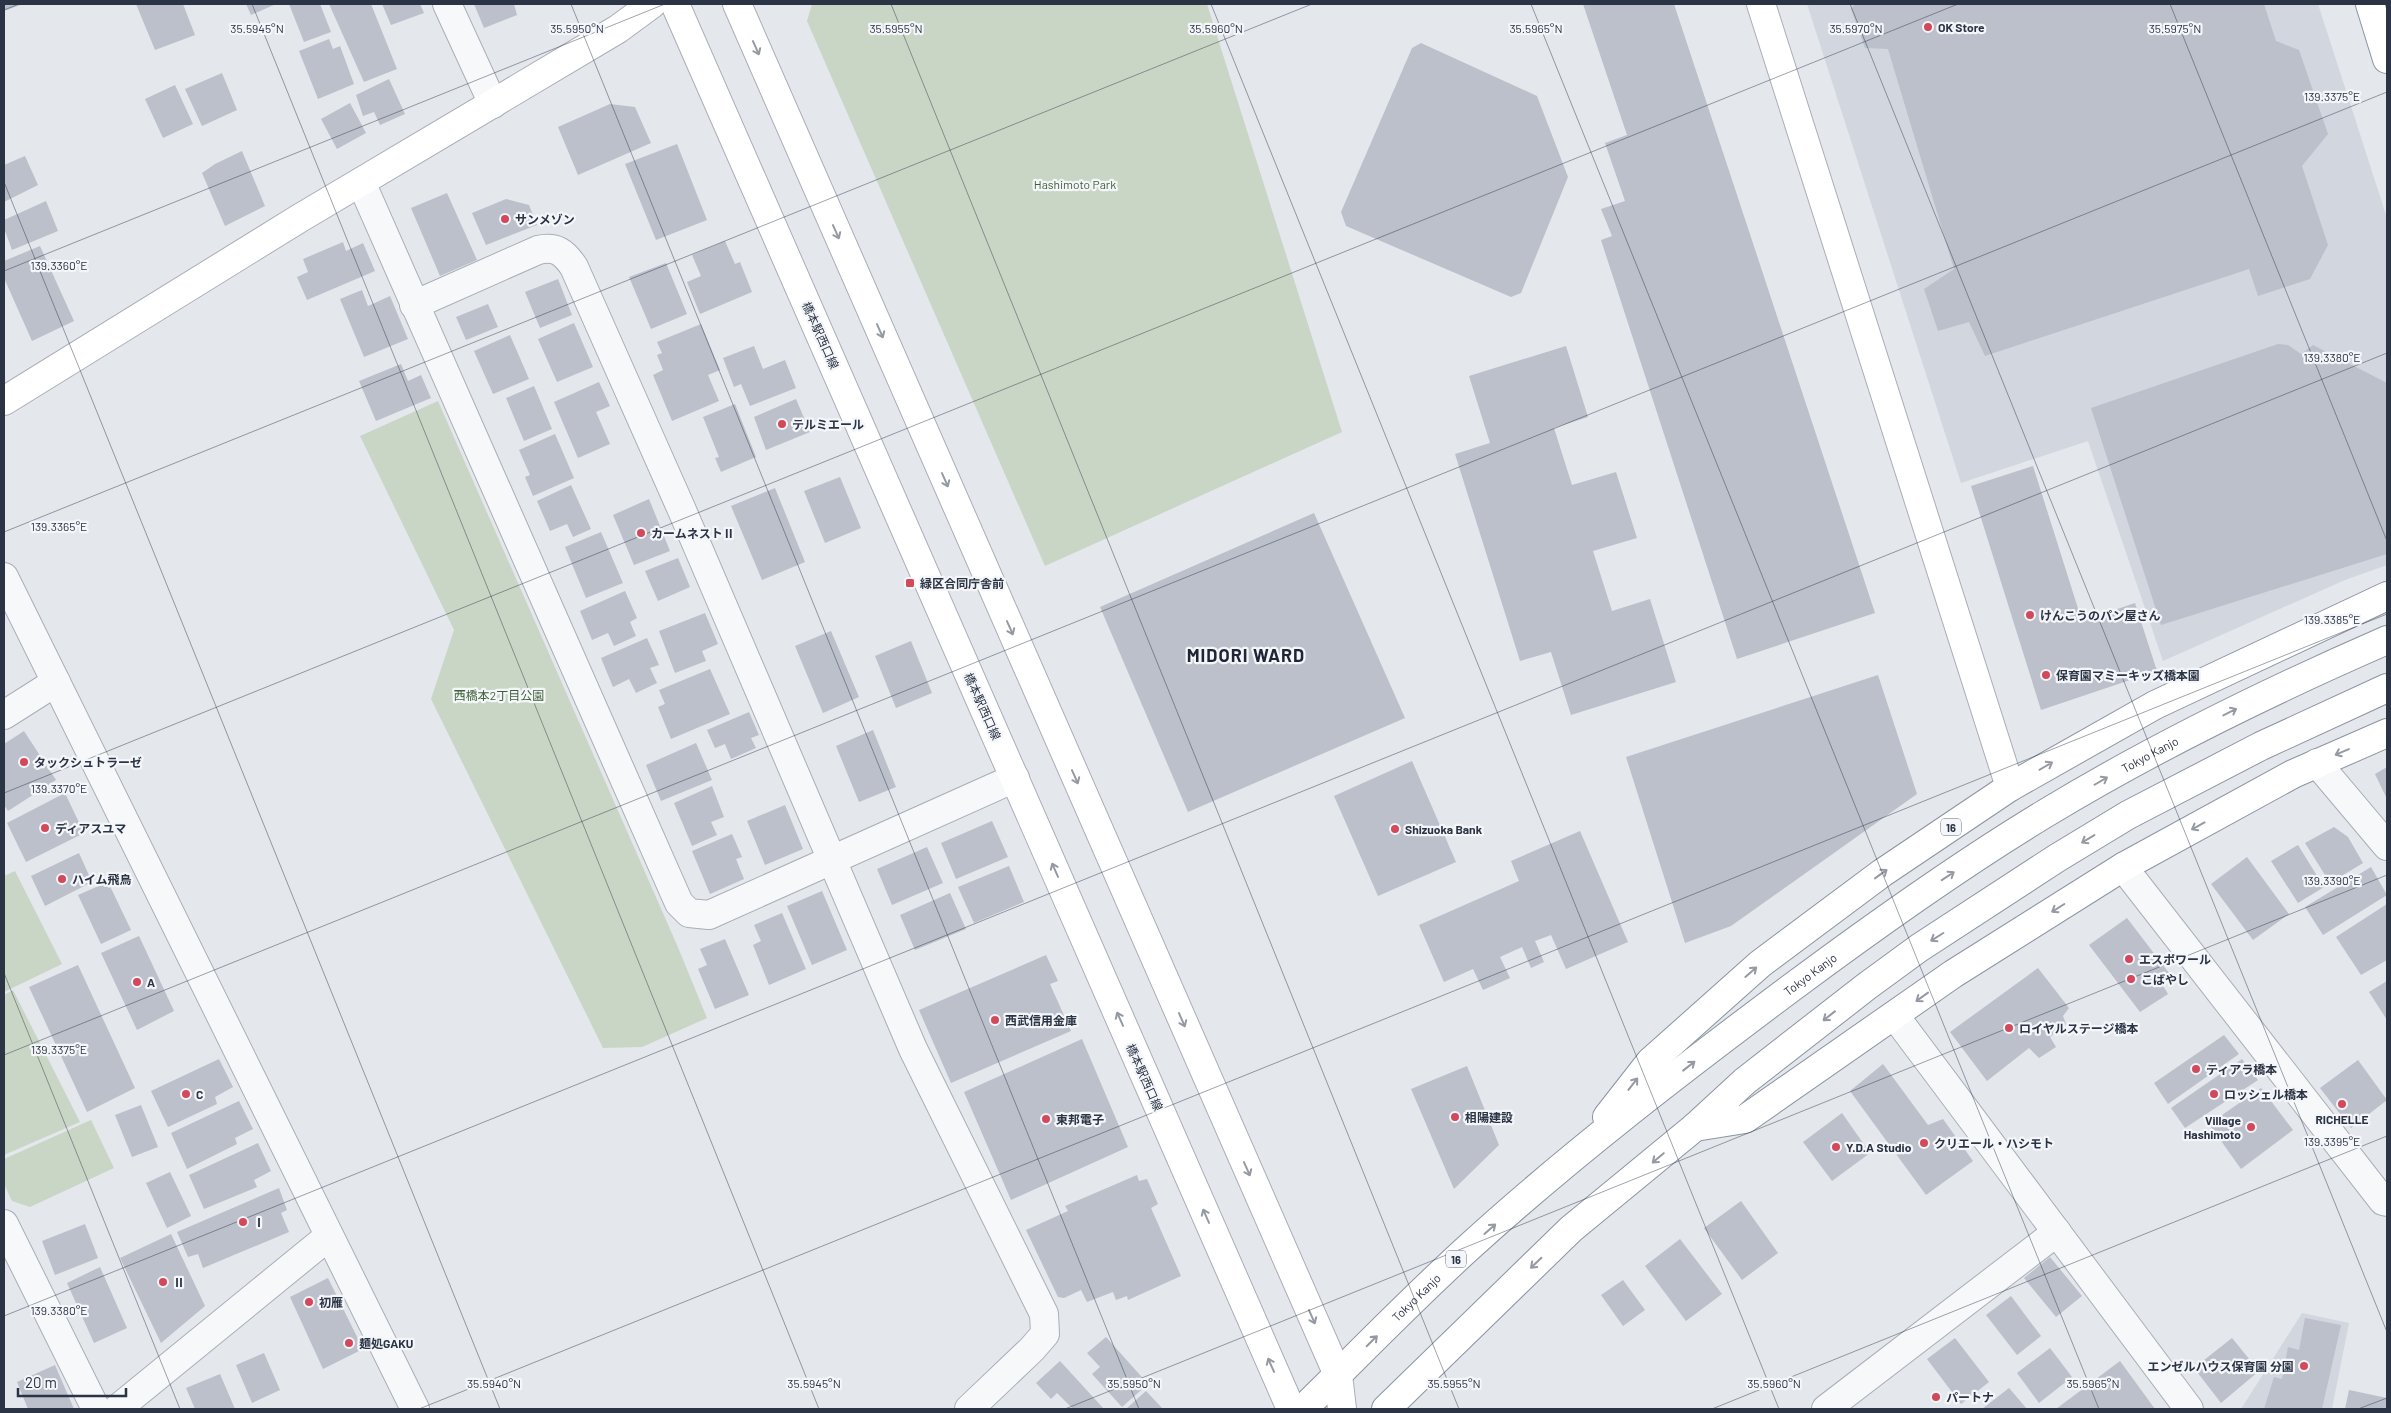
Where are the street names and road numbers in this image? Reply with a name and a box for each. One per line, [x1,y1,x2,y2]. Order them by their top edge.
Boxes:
street label: 橋本駅西口線 [800,299,842,371]
street label: 橋本駅西口線 [962,670,1004,742]
street label: Tokyo Kanjo [2119,733,2180,775]
road number: 16 [1941,819,1961,836]
street label: Tokyo Kanjo [1781,950,1839,998]
street label: 橋本駅西口線 [1124,1041,1166,1113]
road number: 16 [1446,1250,1466,1268]
street label: Tokyo Kanjo [1389,1271,1443,1324]

